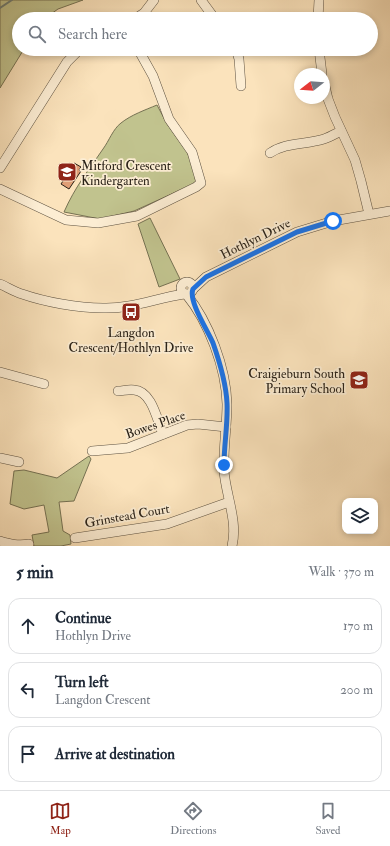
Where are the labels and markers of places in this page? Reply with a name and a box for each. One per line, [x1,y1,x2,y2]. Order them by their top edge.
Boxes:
place label: Mitford Crescent Kindergarten [81,158,171,189]
school or university icon: Mitford Crescent Kindergarten [56,161,78,183]
bus stop icon: Langdon Crescent/Hothlyn Drive [120,301,142,323]
place label: Langdon Crescent/Hothlyn Drive [69,325,194,357]
place label: Craigieburn South Primary School [248,366,346,398]
school or university icon: Craigieburn South Primary School [348,369,370,391]

